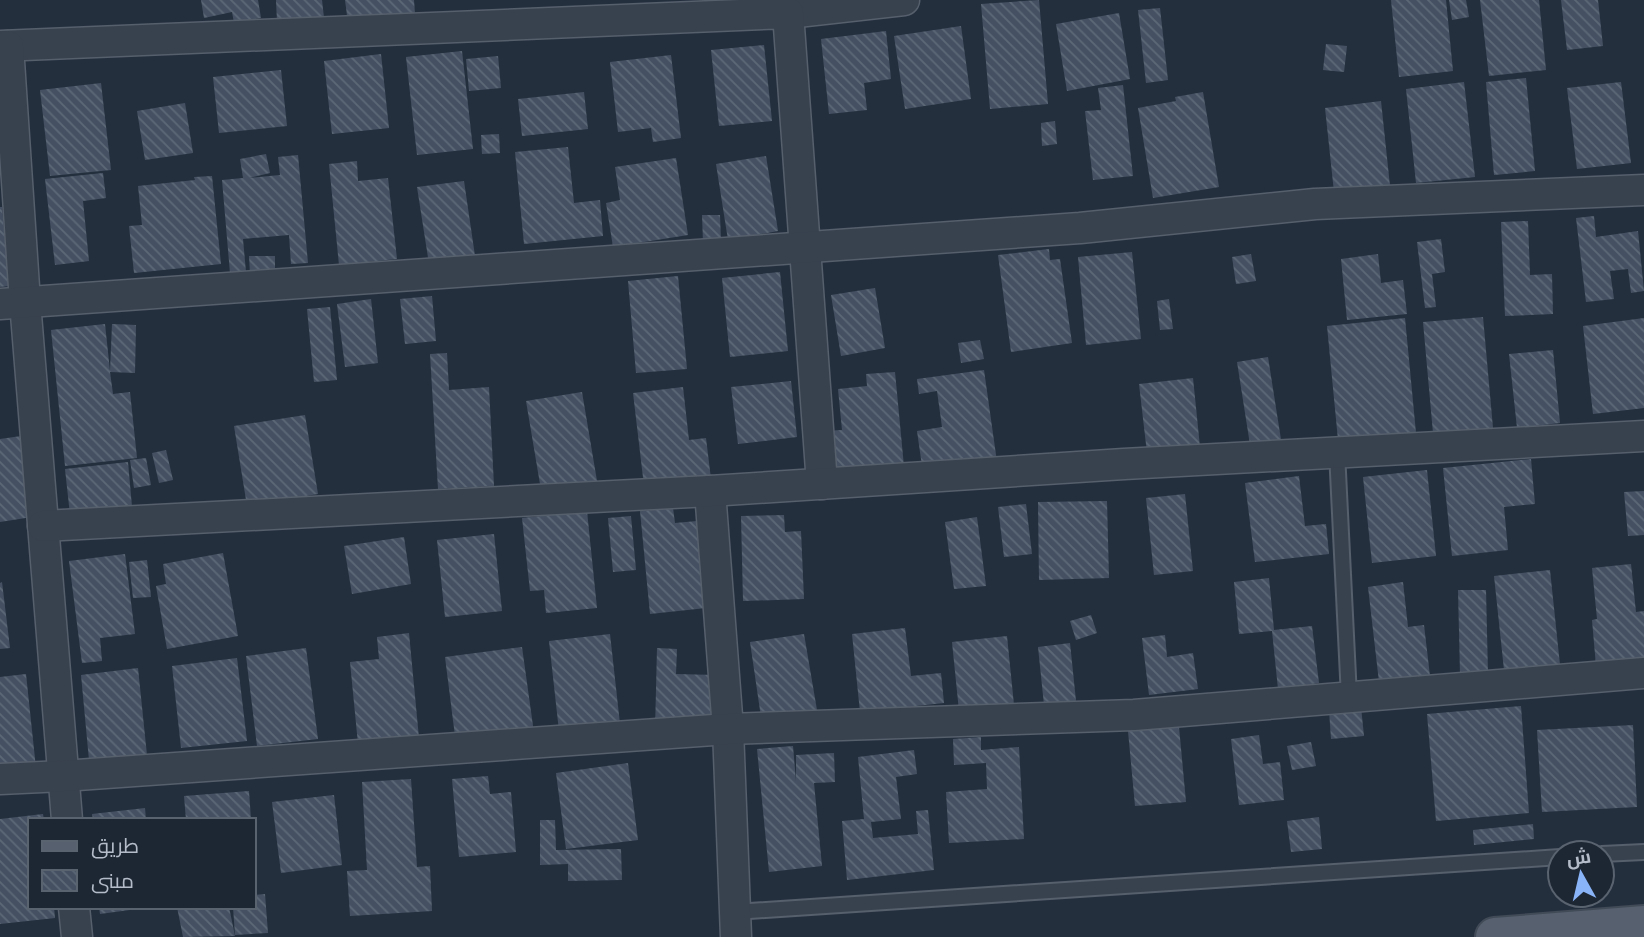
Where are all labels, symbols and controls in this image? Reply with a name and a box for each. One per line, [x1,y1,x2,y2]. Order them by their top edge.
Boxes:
legend [28,818,256,909]
text: طريق [91,832,139,859]
north arrow [1546,839,1616,909]
text: ش [1565,844,1592,871]
text: مبنى [91,867,134,894]

